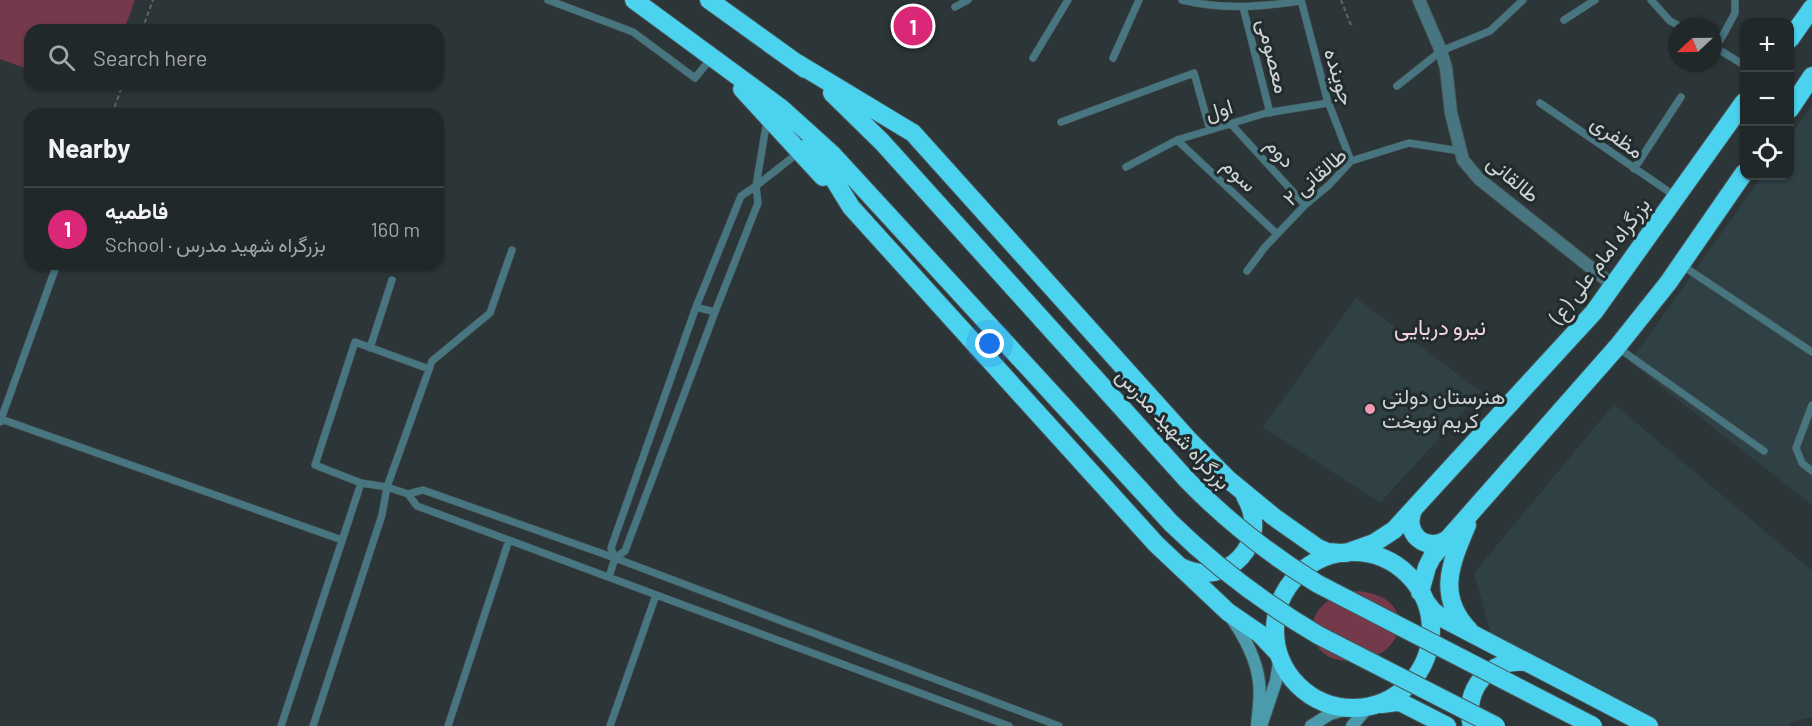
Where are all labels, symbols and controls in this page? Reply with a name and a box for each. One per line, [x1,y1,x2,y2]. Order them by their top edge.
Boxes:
pin: 1 [894,3,932,48]
street label: معصومی [1251,16,1296,96]
north arrow [1668,18,1722,72]
map controls [1740,18,1794,180]
button: + [1740,18,1794,72]
search box [24,24,444,90]
icon: search [45,41,78,74]
text: Search here [93,44,207,70]
street label: جوینده [1318,45,1361,109]
button: − [1740,72,1794,126]
street label: اول [1202,93,1236,126]
street label: مظفری [1585,109,1649,164]
button: locate [1740,126,1794,180]
text: Nearby [48,132,130,163]
street label: دوم [1259,132,1301,174]
street label: طالقانی ۲ [1277,142,1352,211]
street label: طالقانی [1482,149,1545,208]
street label: سوم [1215,152,1263,198]
street label: بزرگراه امام علی (ع) [1543,192,1657,331]
text: فاطمیه [105,197,168,223]
text: 1 [64,217,71,241]
text: 160 m [371,217,420,241]
text: School · بزرگراه شهید مدرس [105,232,326,256]
district label: نیرو دریایی [1394,313,1486,341]
your location [975,329,1004,358]
street label: بزرگراه شهید مدرس [1110,362,1237,495]
place label: هنرستان دولتی کریم نوبخت [1382,383,1505,435]
marker: هنرستان دولتی کریم نوبخت [1363,402,1377,416]

